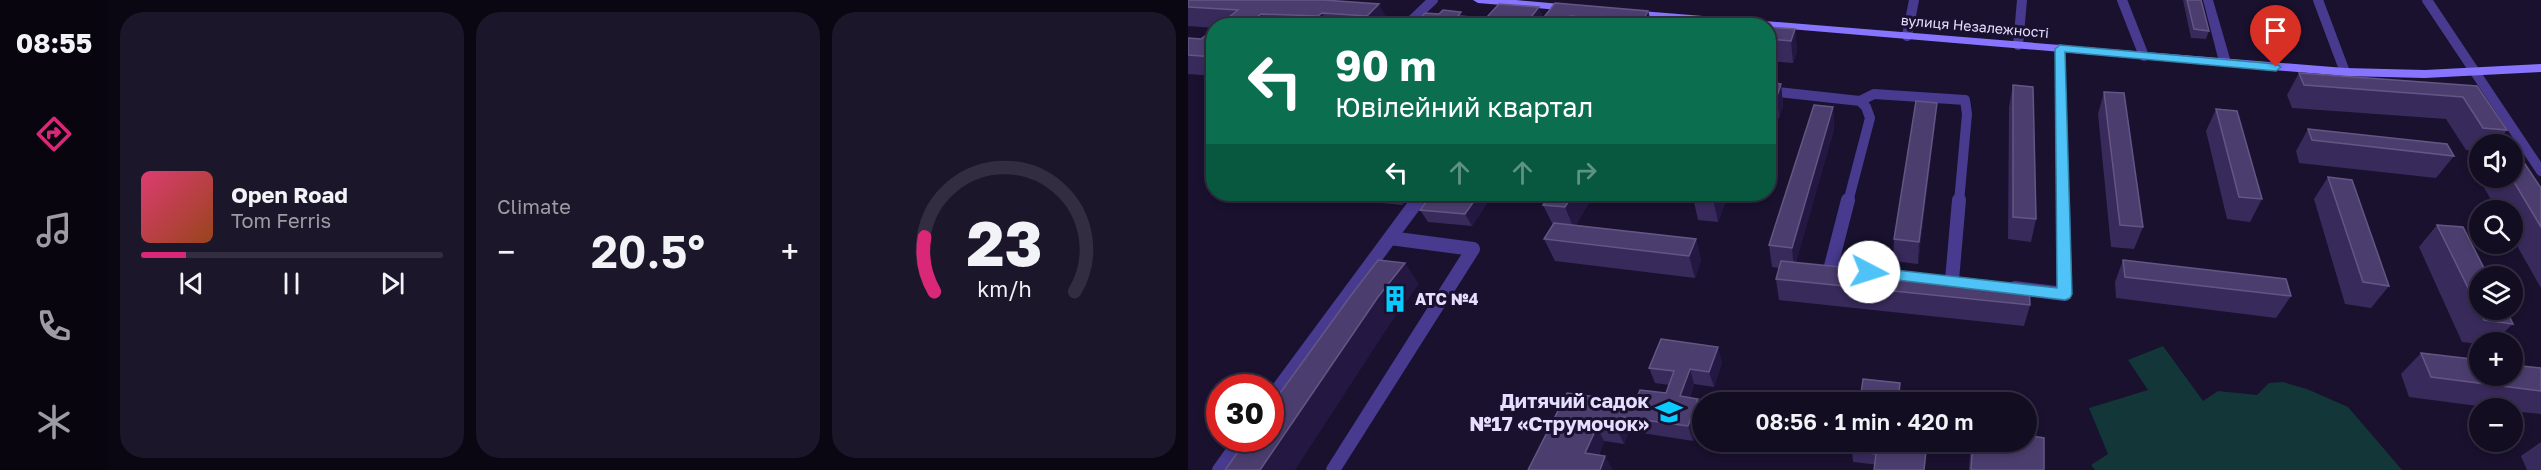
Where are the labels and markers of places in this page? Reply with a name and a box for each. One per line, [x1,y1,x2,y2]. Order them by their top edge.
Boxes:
pin [2250,5,2301,67]
building icon: АТС №4 [1380,284,1410,314]
place label: АТС №4 [1415,289,1479,309]
place label: Дитячий садок №17 «Струмочок» [1469,388,1649,435]
school or university icon: Дитячий садок №17 «Струмочок» [1654,397,1684,427]

